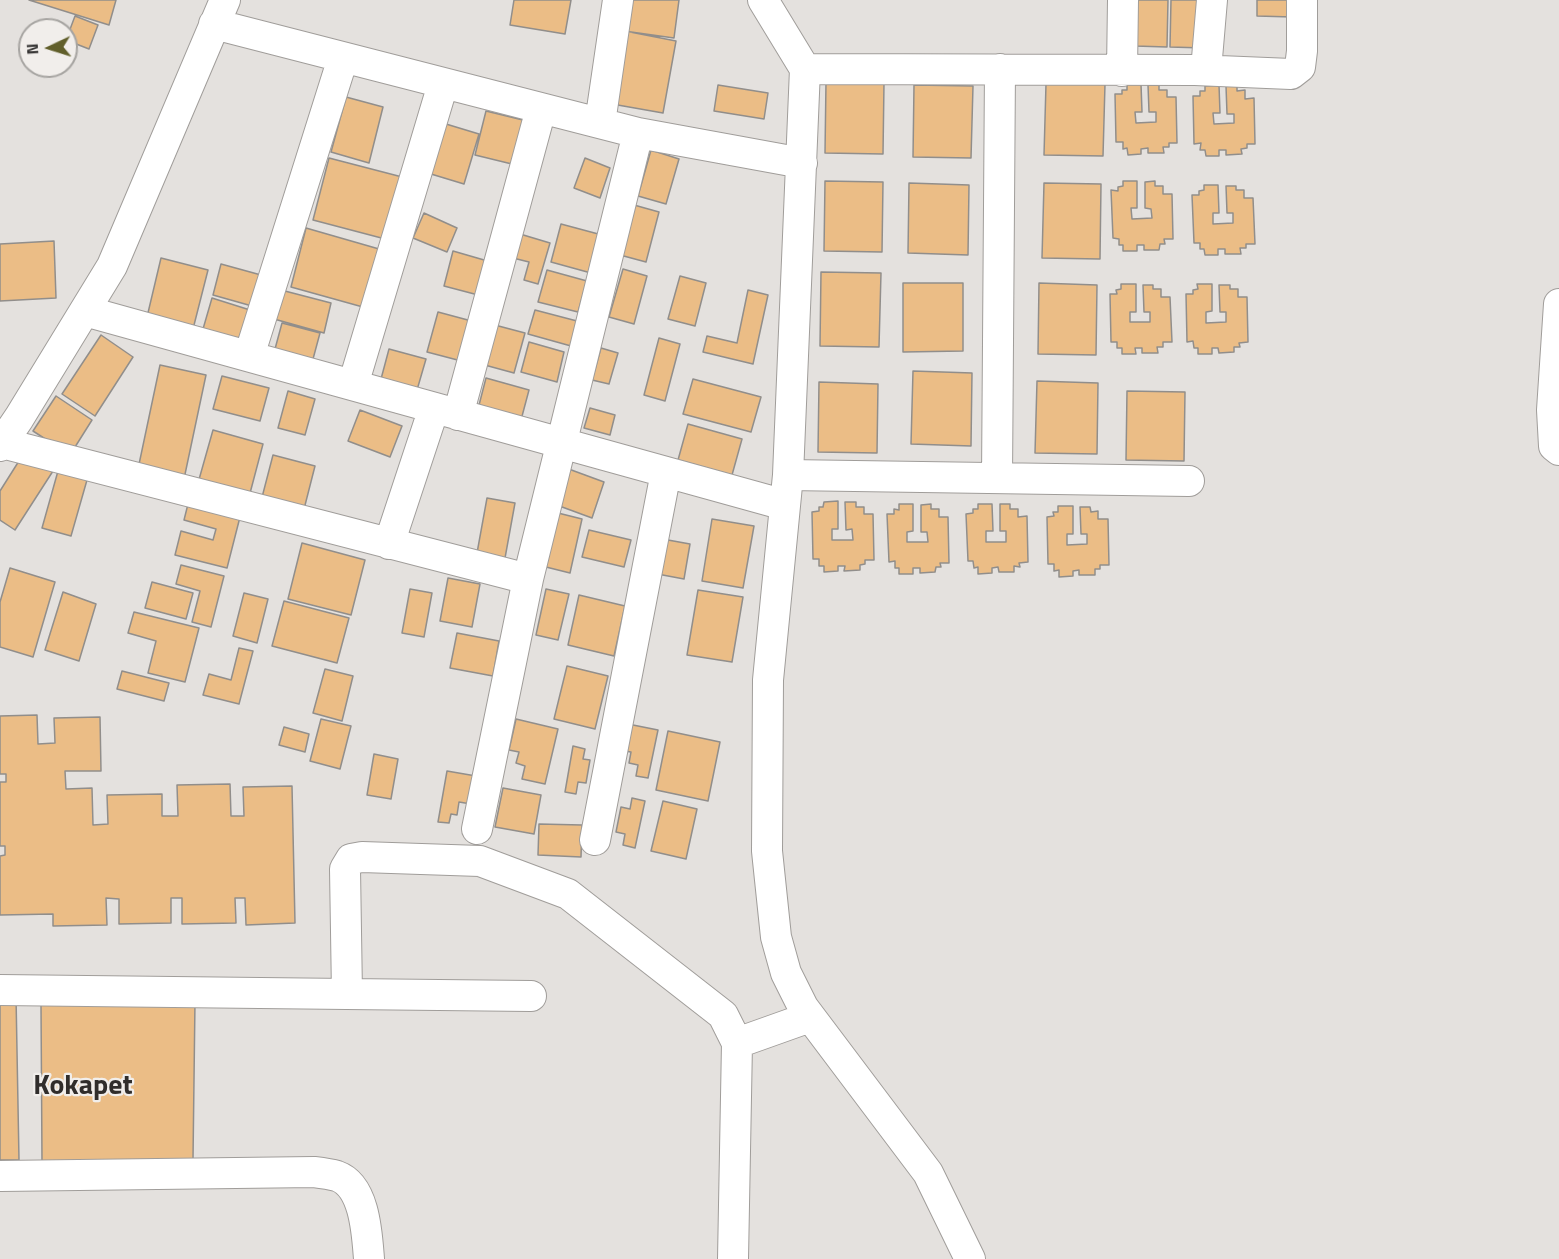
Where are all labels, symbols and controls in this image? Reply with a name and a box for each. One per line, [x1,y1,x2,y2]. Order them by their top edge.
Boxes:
north arrow [18,18,78,78]
text: N [20,43,44,55]
district label: Kokapet [33,1070,133,1104]

